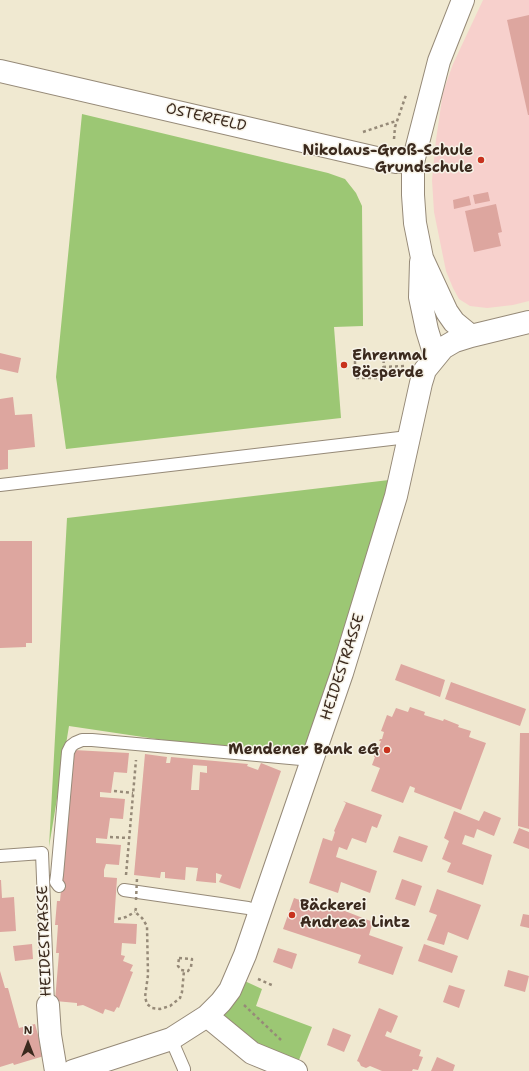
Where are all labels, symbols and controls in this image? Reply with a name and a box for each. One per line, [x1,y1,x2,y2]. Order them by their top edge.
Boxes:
street label: OSTERFELD [164,100,248,136]
place label: Nikolaus-Groß-Schule Grundschule [303,142,473,177]
marker: Nikolaus-Groß-Schule Grundschule [476,155,486,165]
place label: Ehrenmal Bösperde [352,347,427,382]
marker: Ehrenmal Bösperde [339,360,349,370]
street label: HEIDESTRASSE [317,611,369,723]
place label: Mendener Bank eG [228,741,379,759]
marker: Mendener Bank eG [382,745,392,755]
street label: HEIDESTRASSE [34,885,56,997]
place label: Bäckerei Andreas Lintz [300,897,410,932]
marker: Bäckerei Andreas Lintz [287,910,297,920]
north arrow [8,1023,48,1063]
text: N [24,1023,32,1038]

